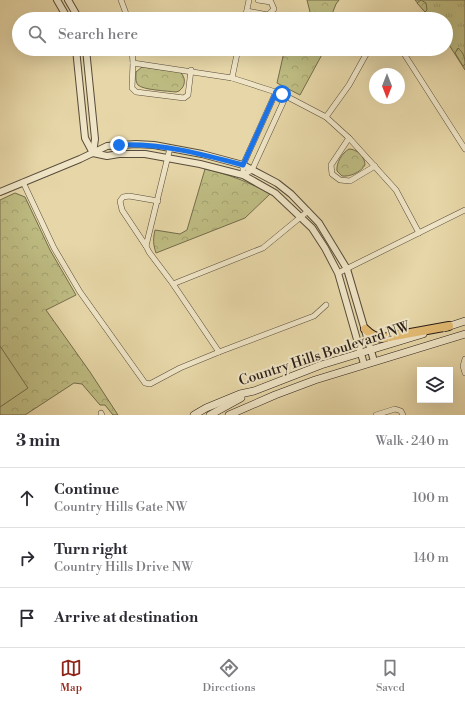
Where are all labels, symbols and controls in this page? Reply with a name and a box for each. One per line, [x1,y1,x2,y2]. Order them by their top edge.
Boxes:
search box [12,12,453,56]
icon: search [26,23,48,45]
text: Search here [58,25,138,44]
north arrow [369,68,405,104]
route start [273,85,291,103]
route end [110,136,128,154]
street label: Country Hills Boulevard NW [236,317,413,390]
map controls [417,367,453,403]
button: layers [417,367,453,403]
text: 3 min [16,430,60,452]
text: Walk · 240 m [375,433,449,449]
text: Continue [54,480,119,499]
icon: ahead [16,487,38,509]
text: 100 m [413,490,449,506]
text: Country Hills Gate NW [54,499,187,515]
text: Turn right [54,540,128,559]
icon: right [16,547,38,569]
text: 140 m [413,550,449,566]
text: Country Hills Drive NW [54,559,193,575]
icon: arrive [16,607,38,629]
text: Arrive at destination [54,608,198,627]
tab: Map [60,657,82,695]
tab: Directions [203,657,256,695]
tab: Saved [376,657,405,695]

